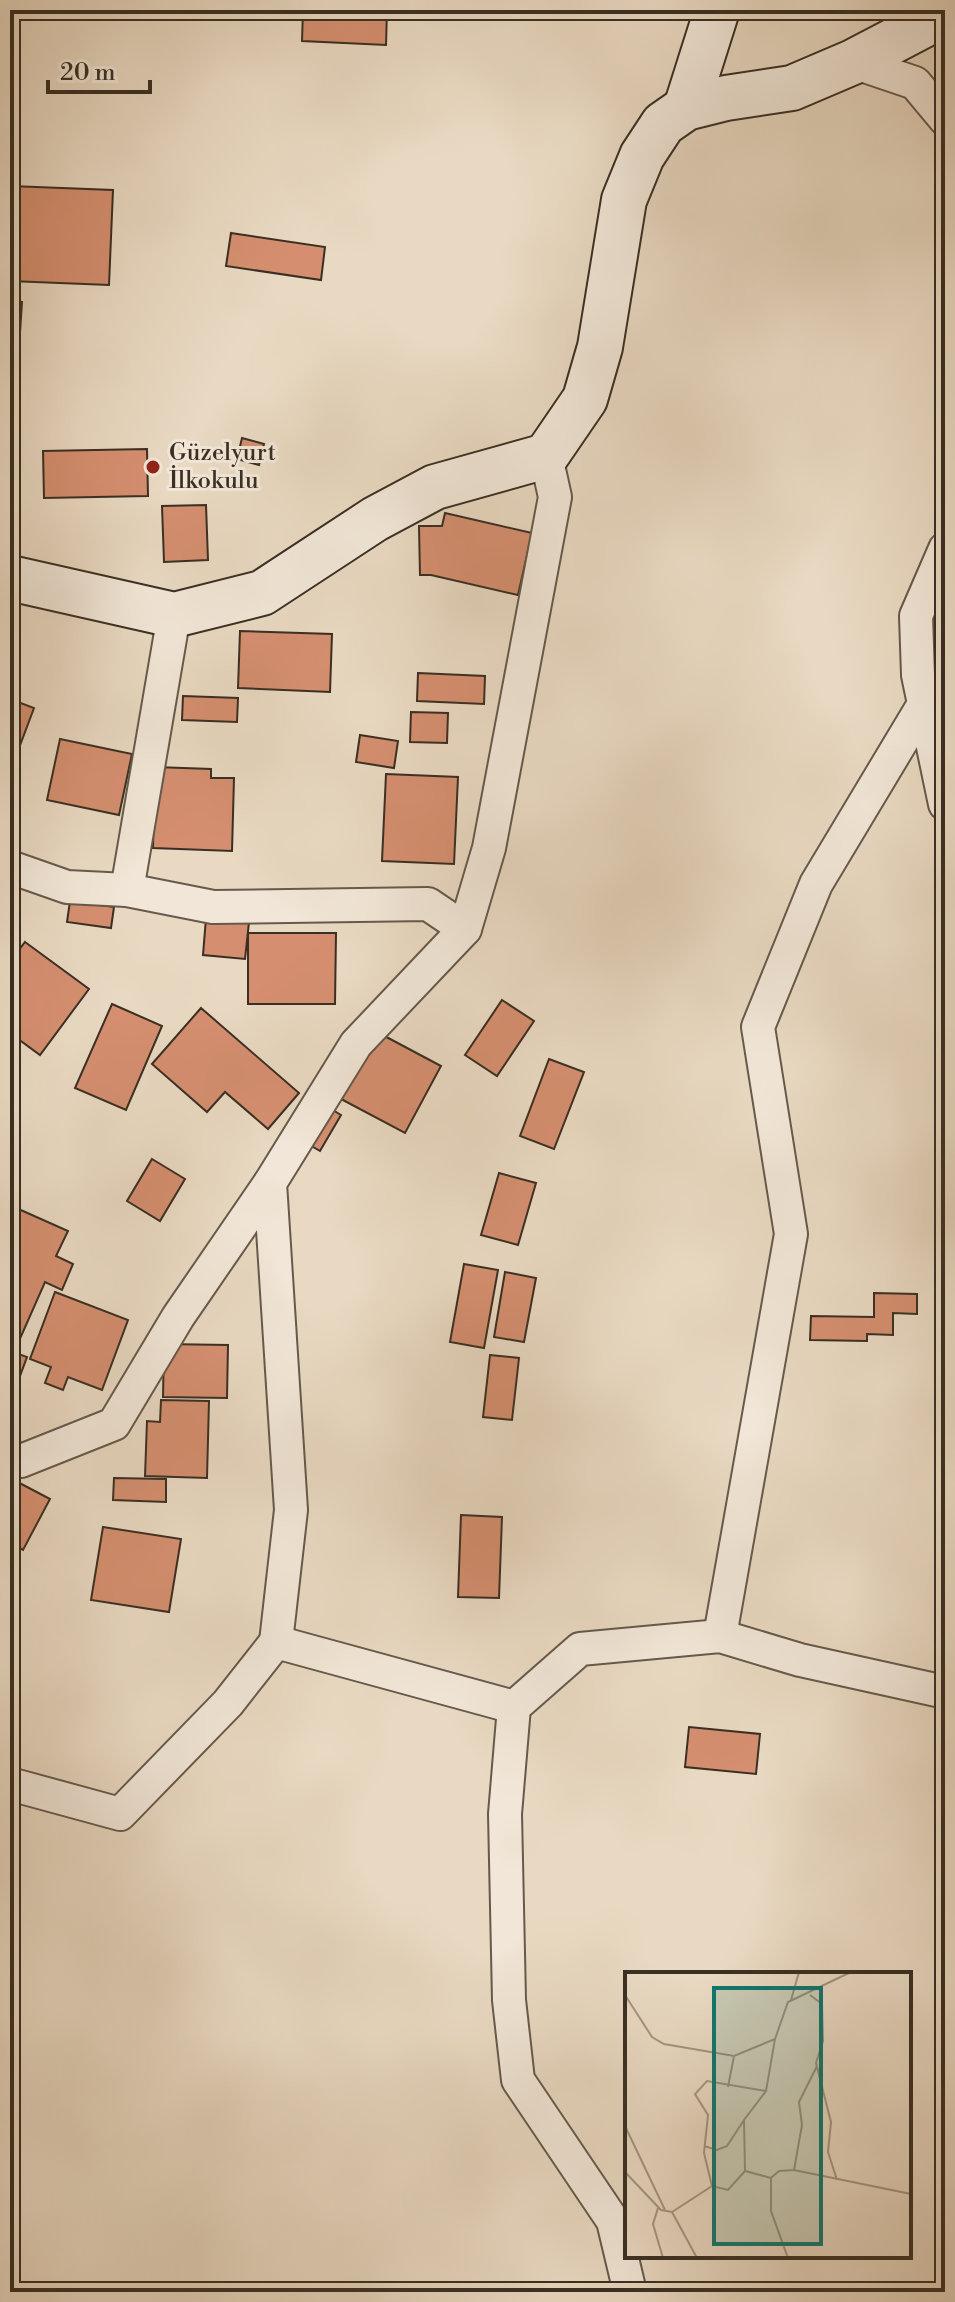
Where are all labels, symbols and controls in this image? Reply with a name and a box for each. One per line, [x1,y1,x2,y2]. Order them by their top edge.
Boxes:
scale bar [48,44,150,94]
text: 20 m [60,58,116,88]
place label: Güzelyurt İlkokulu [169,438,277,496]
marker: Güzelyurt İlkokulu [144,458,162,476]
inset map [625,1972,911,2258]

